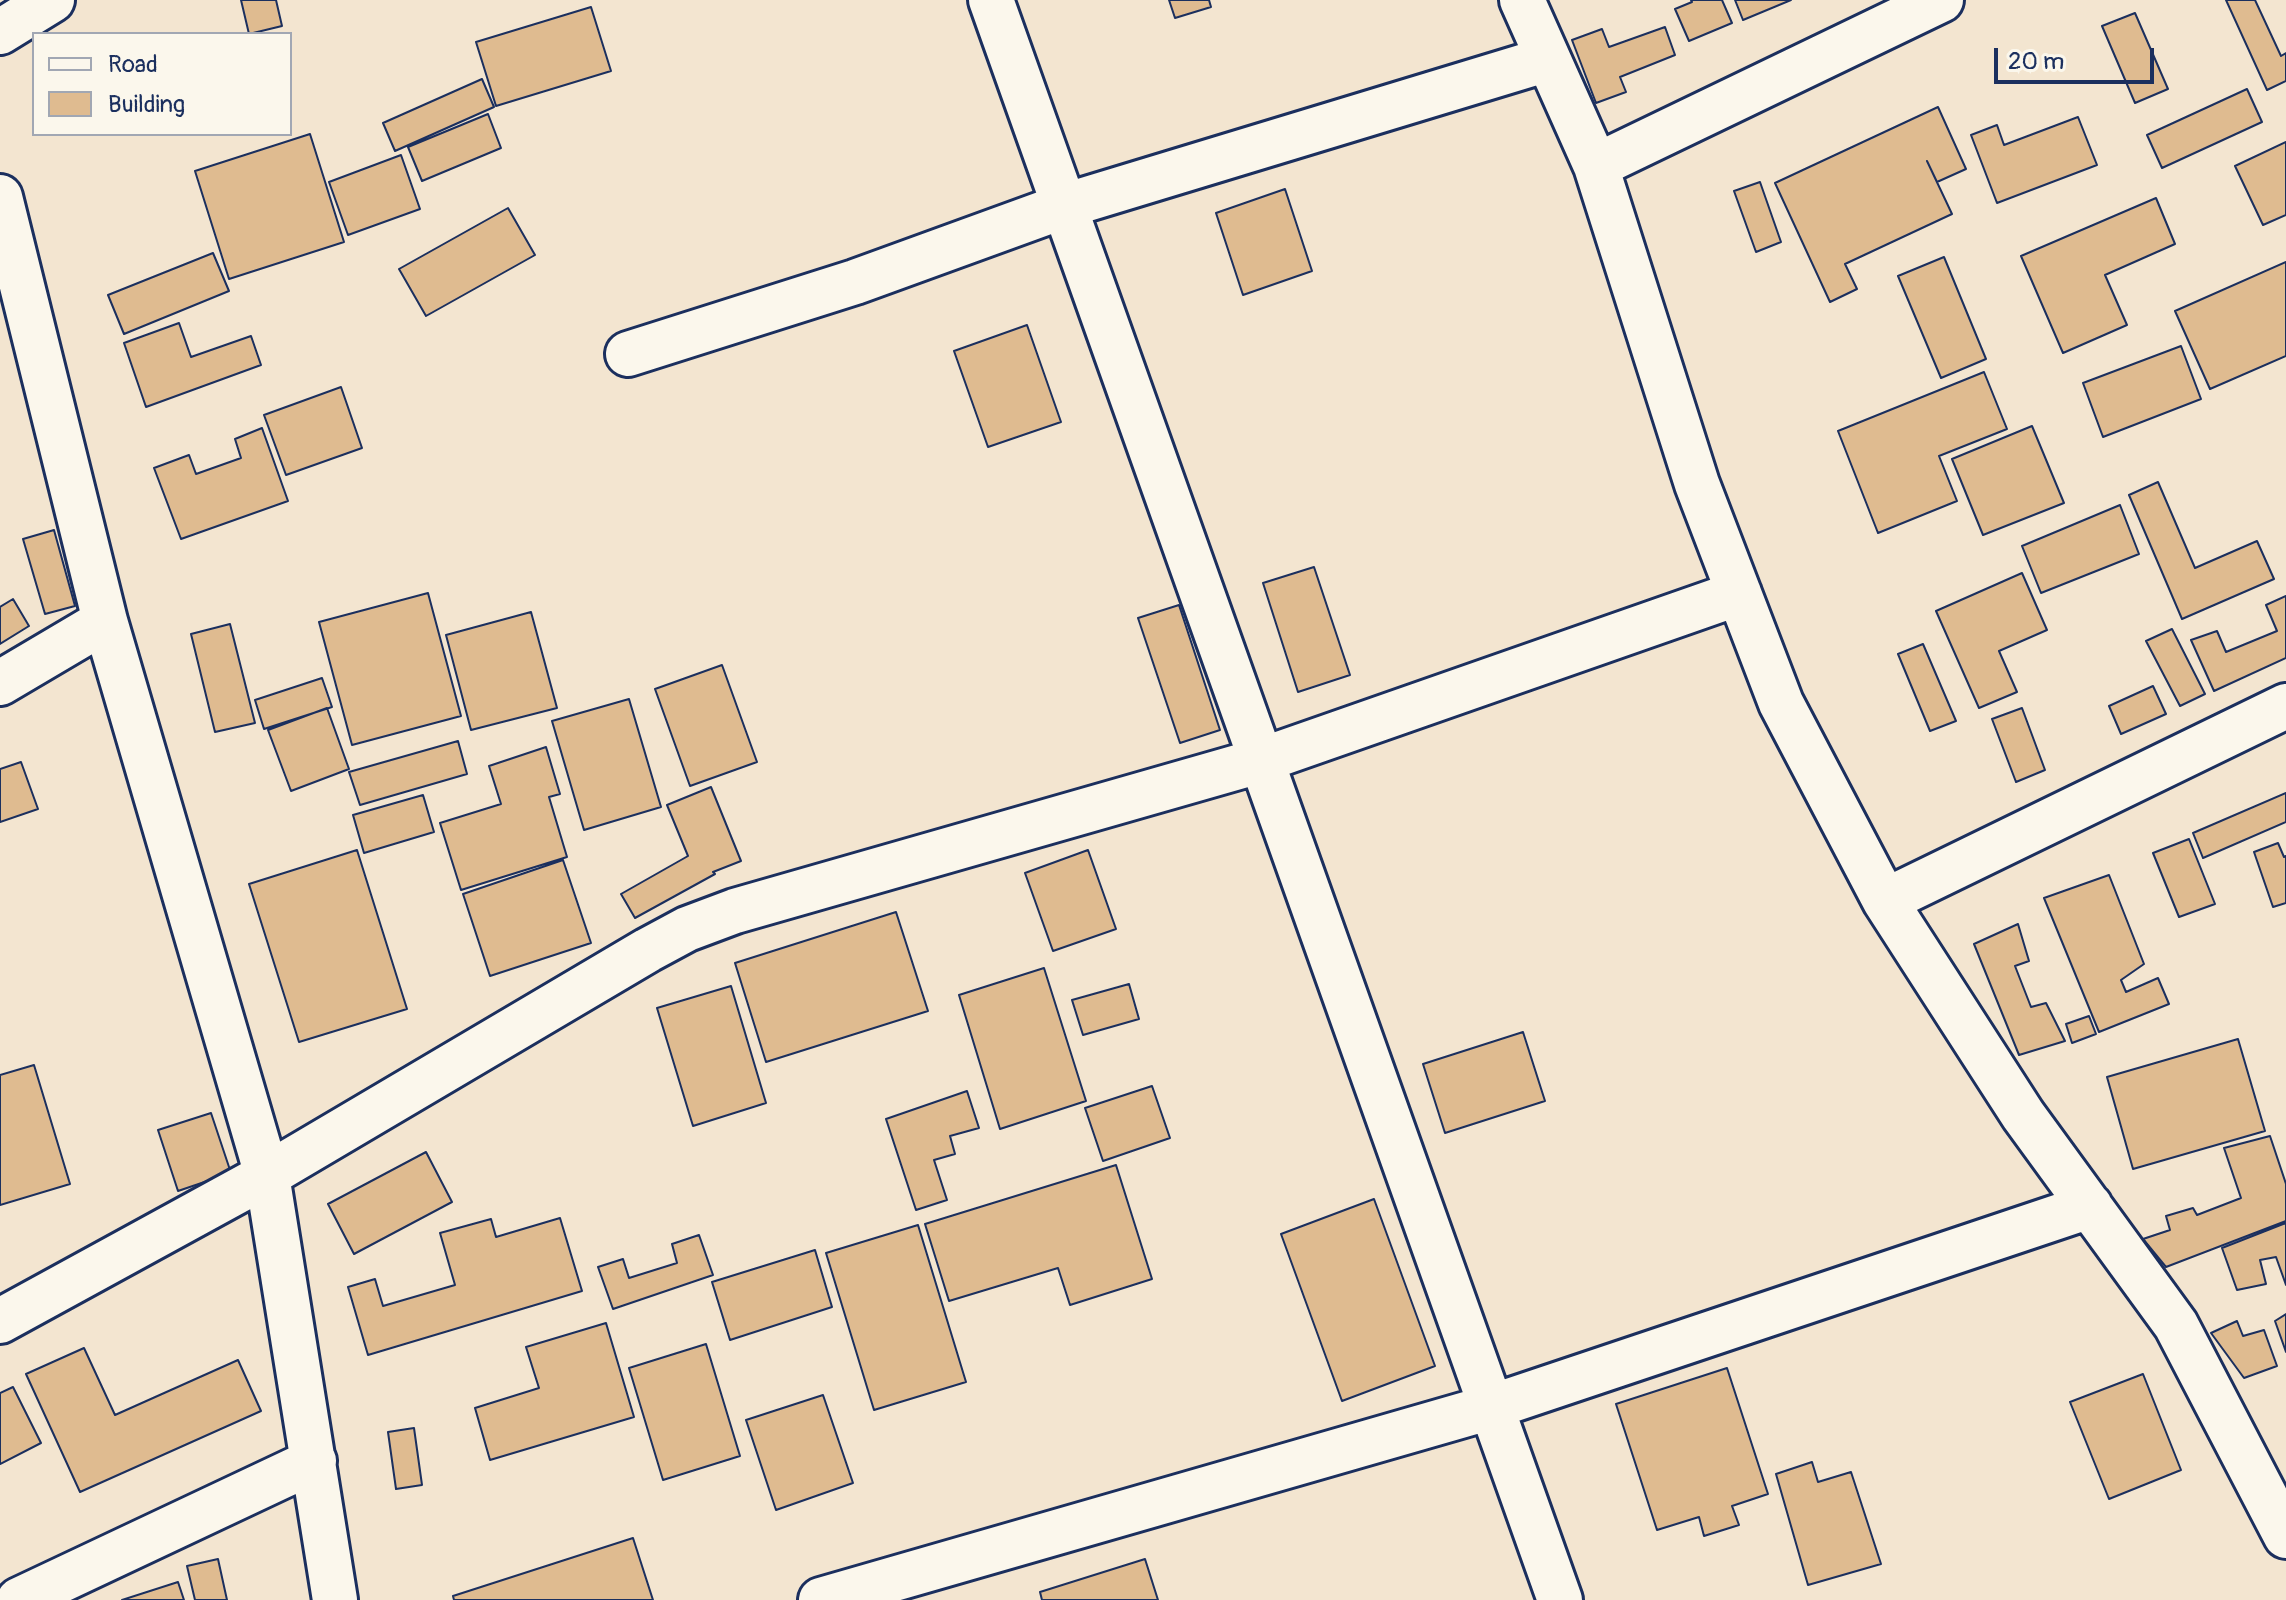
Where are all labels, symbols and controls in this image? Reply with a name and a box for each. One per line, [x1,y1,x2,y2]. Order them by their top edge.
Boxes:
legend [32,32,292,136]
scale bar [1998,32,2158,82]
text: 20 m [2008,47,2064,76]
text: Road [108,50,158,79]
text: Building [108,90,185,119]

